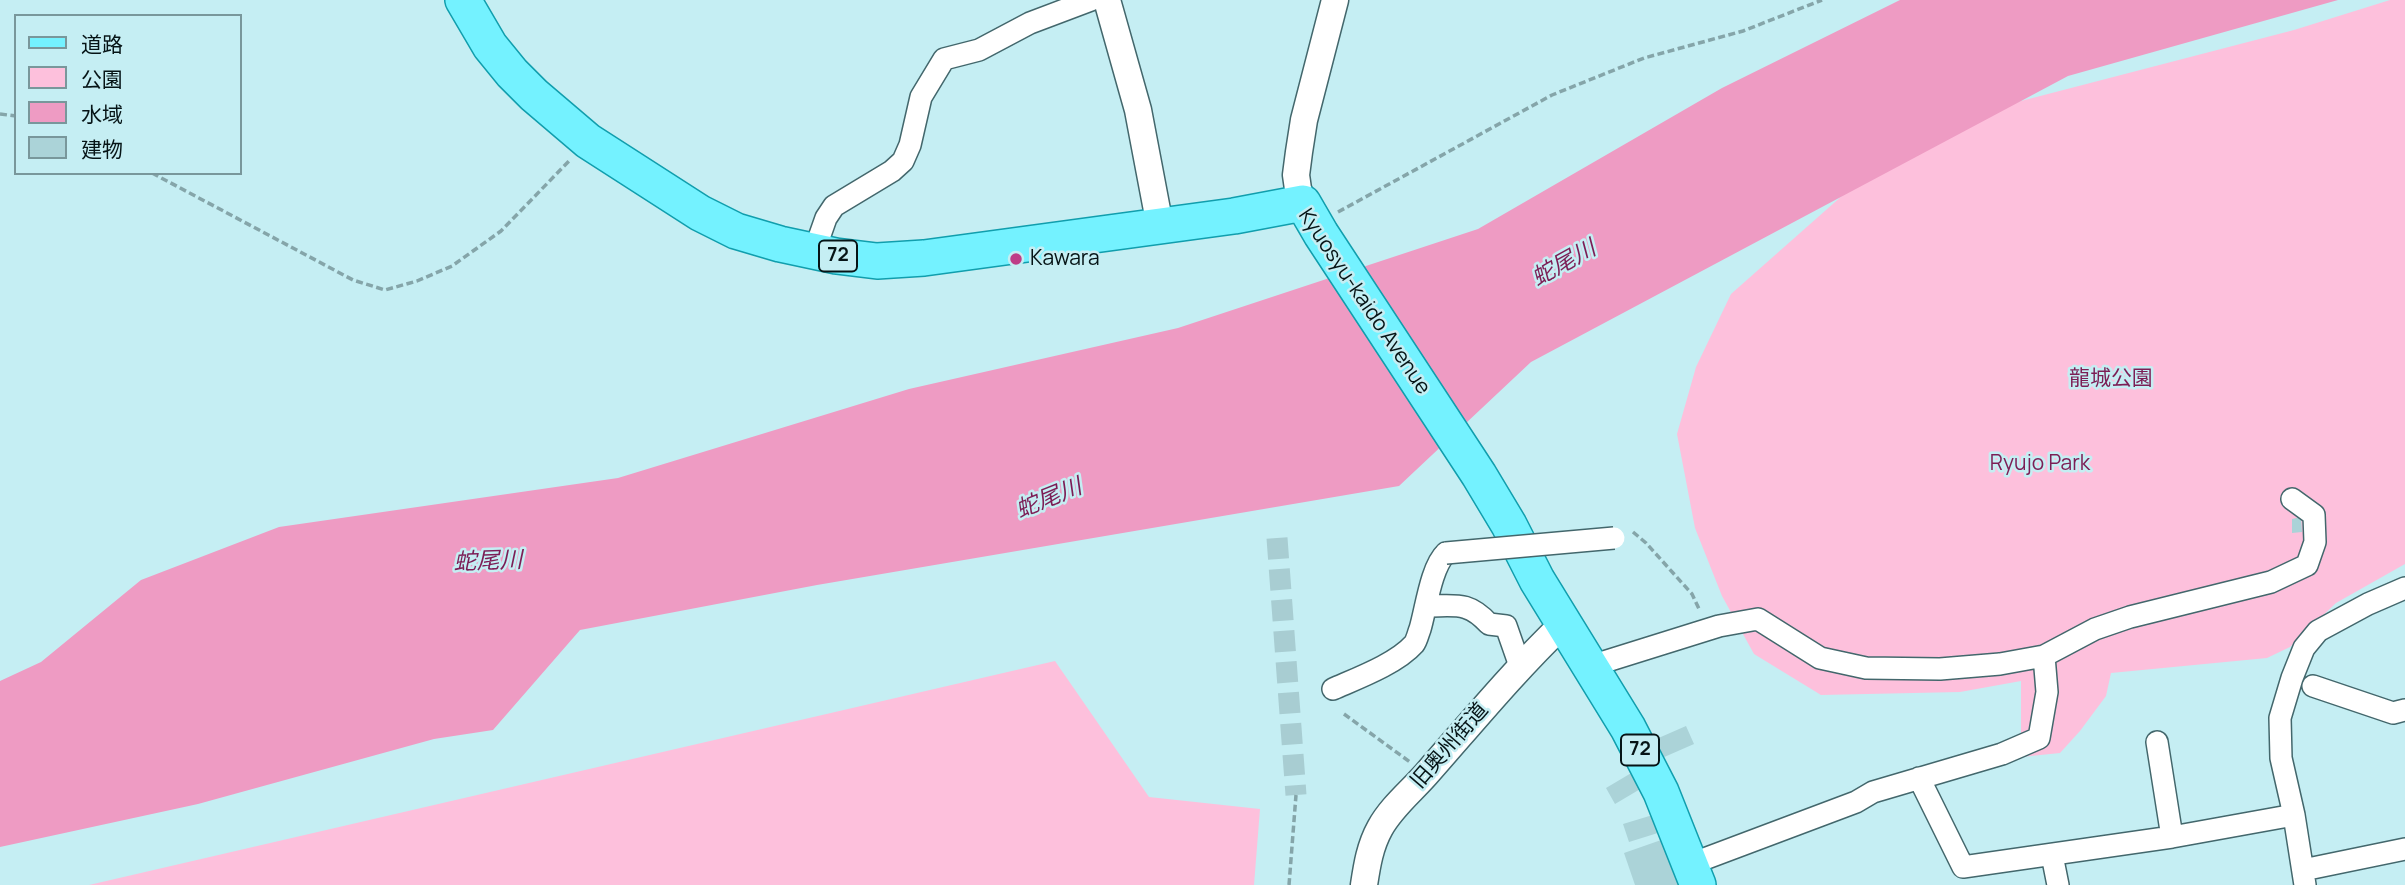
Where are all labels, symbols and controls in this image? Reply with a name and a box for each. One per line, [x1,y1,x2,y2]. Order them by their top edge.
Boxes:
legend [14,14,242,175]
text: 道路 [81,30,123,58]
text: 公園 [81,65,123,93]
text: 水域 [81,100,123,128]
text: 建物 [81,135,123,163]
street label: Kyuosyu-kaido Avenue [1293,204,1435,400]
water label: 蛇尾川 [1527,235,1601,293]
road number: 72 [819,240,857,272]
place label: Kawara [1030,246,1100,272]
marker: Kawara [1008,251,1024,267]
park label: 龍城公園 [2069,366,2153,392]
park label: Ryujo Park [1990,451,2090,477]
water label: 蛇尾川 [1012,473,1086,525]
water label: 蛇尾川 [453,547,523,577]
street label: 旧奥州街道 [1406,698,1494,794]
road number: 72 [1621,734,1659,765]

